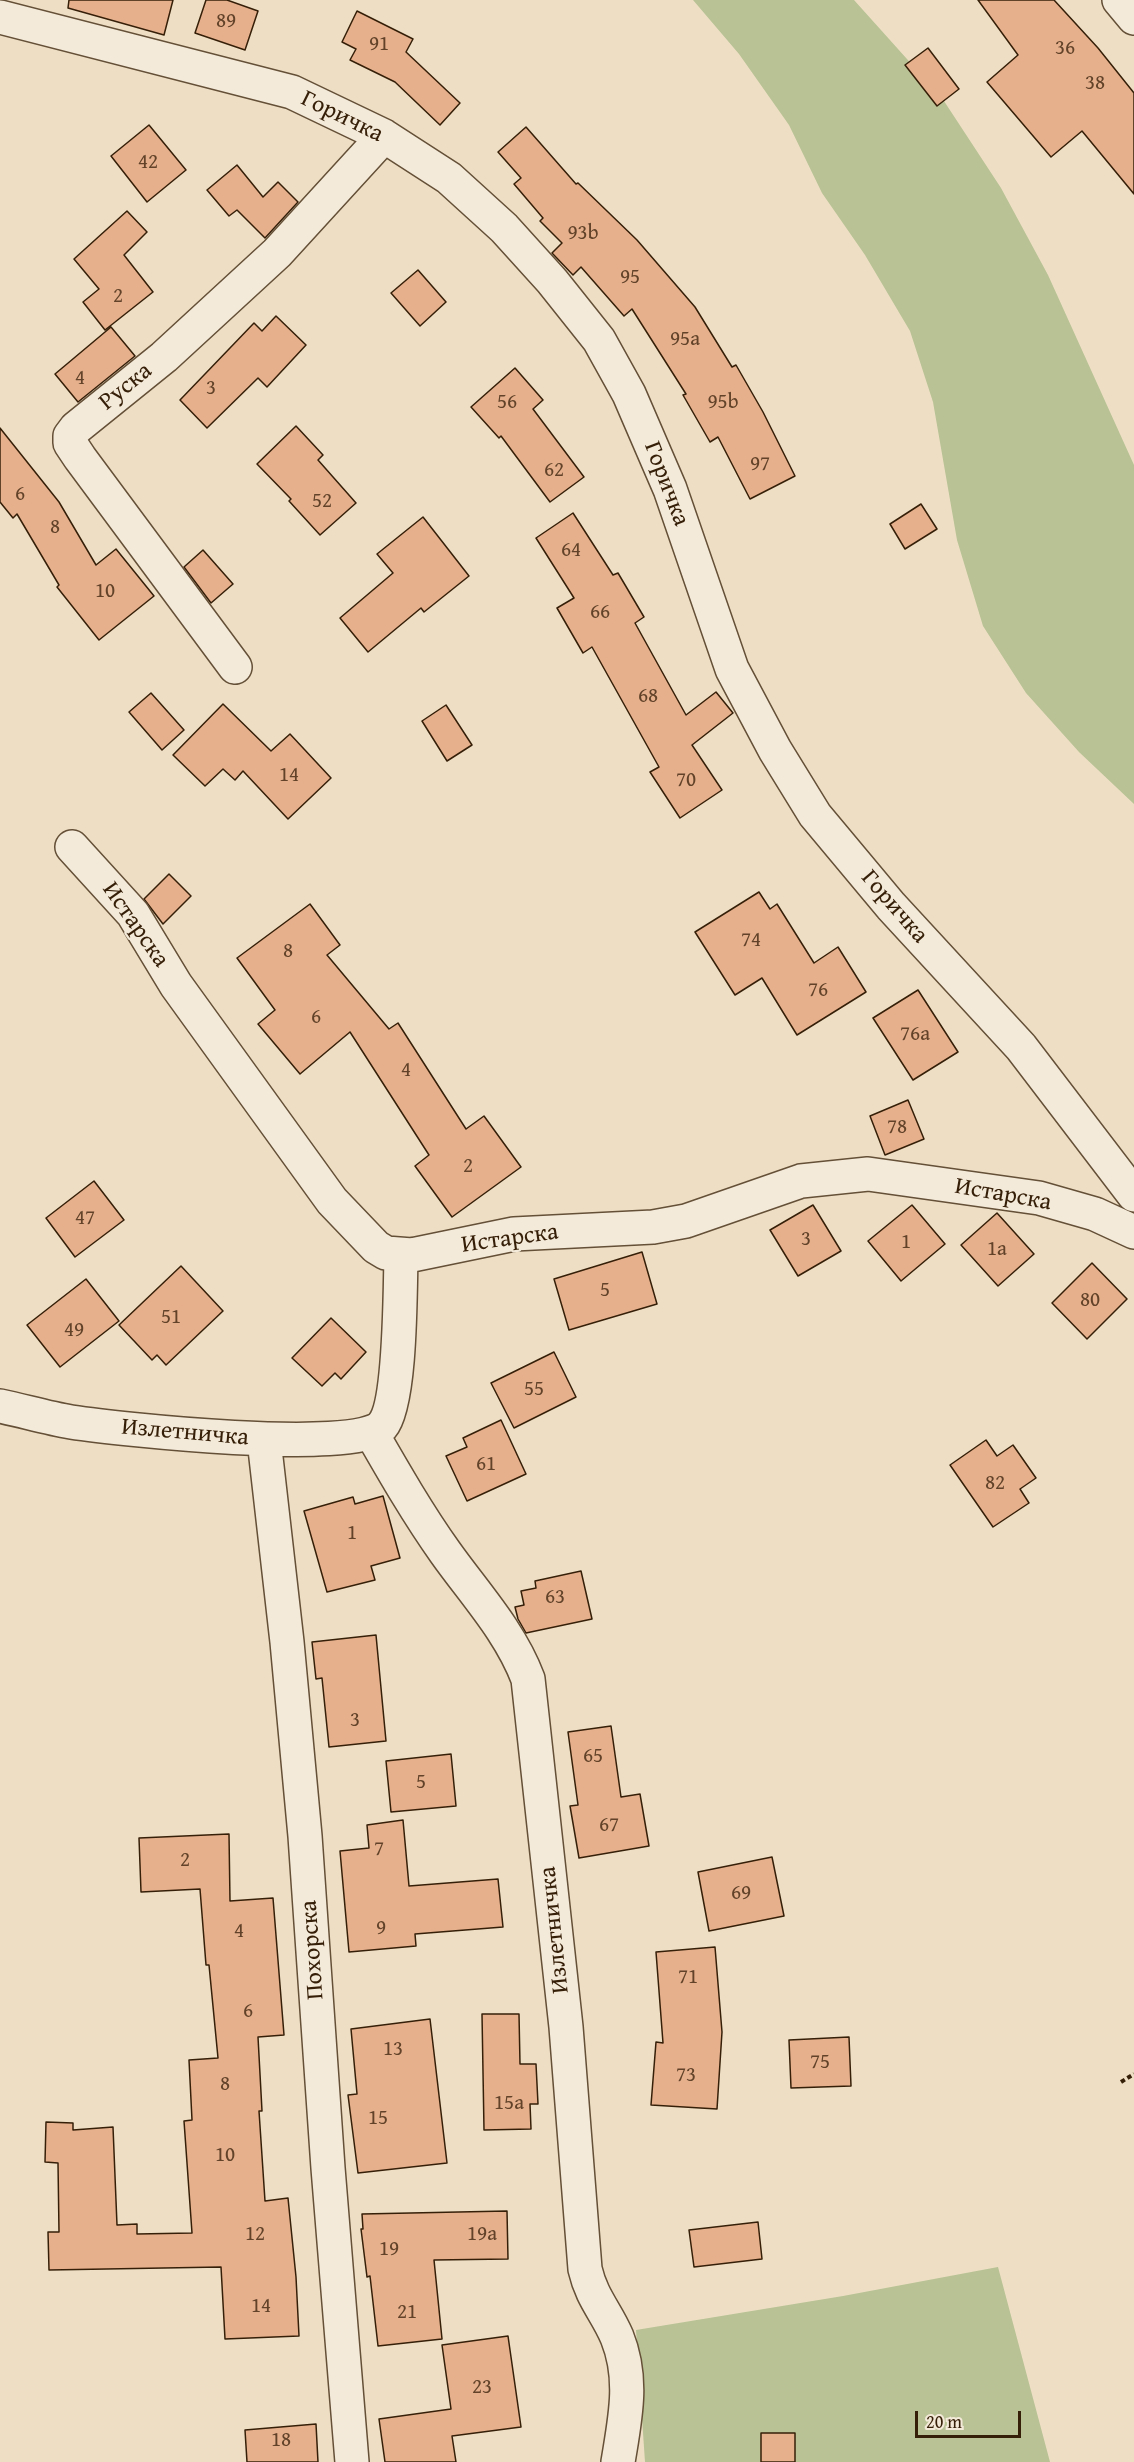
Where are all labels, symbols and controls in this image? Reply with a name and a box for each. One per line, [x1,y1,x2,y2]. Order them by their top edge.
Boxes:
house number: 89 [216,9,236,35]
house number: 91 [369,32,389,58]
house number: 36 [1055,36,1075,62]
house number: 38 [1085,71,1105,97]
street label: Горичка [296,85,388,149]
house number: 42 [138,150,158,176]
house number: 93b [567,221,599,247]
house number: 95 [620,265,640,291]
house number: 2 [113,284,123,310]
house number: 95a [670,327,700,353]
street label: Руска [94,357,158,417]
house number: 4 [75,366,85,392]
house number: 3 [206,376,216,402]
house number: 56 [497,390,517,416]
house number: 95b [707,390,739,416]
street label: Горичка [637,438,695,530]
house number: 97 [750,452,770,478]
house number: 62 [544,458,564,484]
house number: 6 [15,482,25,508]
house number: 52 [312,489,332,515]
house number: 8 [50,515,60,541]
house number: 64 [561,538,581,564]
house number: 10 [95,579,115,605]
house number: 66 [590,600,610,626]
house number: 68 [638,684,658,710]
house number: 14 [279,763,299,789]
house number: 70 [676,768,696,794]
street label: Горичка [854,864,934,950]
street label: Истарска [95,877,175,973]
house number: 74 [741,928,761,954]
house number: 8 [283,939,293,965]
house number: 76 [808,978,828,1004]
house number: 6 [311,1005,321,1031]
house number: 76a [900,1022,930,1048]
house number: 4 [401,1058,411,1084]
house number: 78 [887,1115,907,1141]
house number: 2 [463,1154,473,1180]
street label: Истарска [953,1172,1053,1218]
house number: 47 [75,1206,95,1232]
street label: Истарска [460,1218,560,1260]
house number: 3 [801,1227,811,1253]
house number: 1 [901,1230,911,1256]
house number: 1a [987,1237,1007,1263]
house number: 5 [600,1278,610,1304]
house number: 80 [1080,1288,1100,1314]
house number: 51 [161,1305,181,1331]
house number: 49 [64,1318,84,1344]
house number: 55 [524,1377,544,1403]
street label: Излетничка [120,1413,250,1453]
house number: 61 [476,1452,496,1478]
house number: 82 [985,1471,1005,1497]
house number: 1 [347,1521,357,1547]
house number: 63 [545,1585,565,1611]
house number: 3 [350,1708,360,1734]
house number: 65 [583,1744,603,1770]
house number: 5 [416,1770,426,1796]
house number: 67 [599,1813,619,1839]
house number: 7 [374,1837,384,1863]
house number: 2 [180,1848,190,1874]
street label: Излетничка [534,1865,576,1995]
house number: 69 [731,1881,751,1907]
street label: Похорска [295,1899,331,2001]
house number: 9 [376,1916,386,1942]
house number: 4 [234,1919,244,1945]
house number: 71 [678,1965,698,1991]
house number: 6 [243,1999,253,2025]
house number: 13 [383,2037,403,2063]
house number: 75 [810,2050,830,2076]
house number: 73 [676,2063,696,2089]
house number: 8 [220,2072,230,2098]
house number: 15a [494,2091,524,2117]
house number: 15 [368,2106,388,2132]
house number: 10 [215,2143,235,2169]
house number: 12 [245,2222,265,2248]
house number: 19a [467,2222,497,2248]
house number: 19 [379,2237,399,2263]
house number: 14 [251,2294,271,2320]
house number: 21 [397,2300,417,2326]
house number: 23 [472,2375,492,2401]
scale bar [918,2399,1024,2437]
text: 20 m [926,2408,962,2435]
house number: 18 [271,2428,291,2454]

